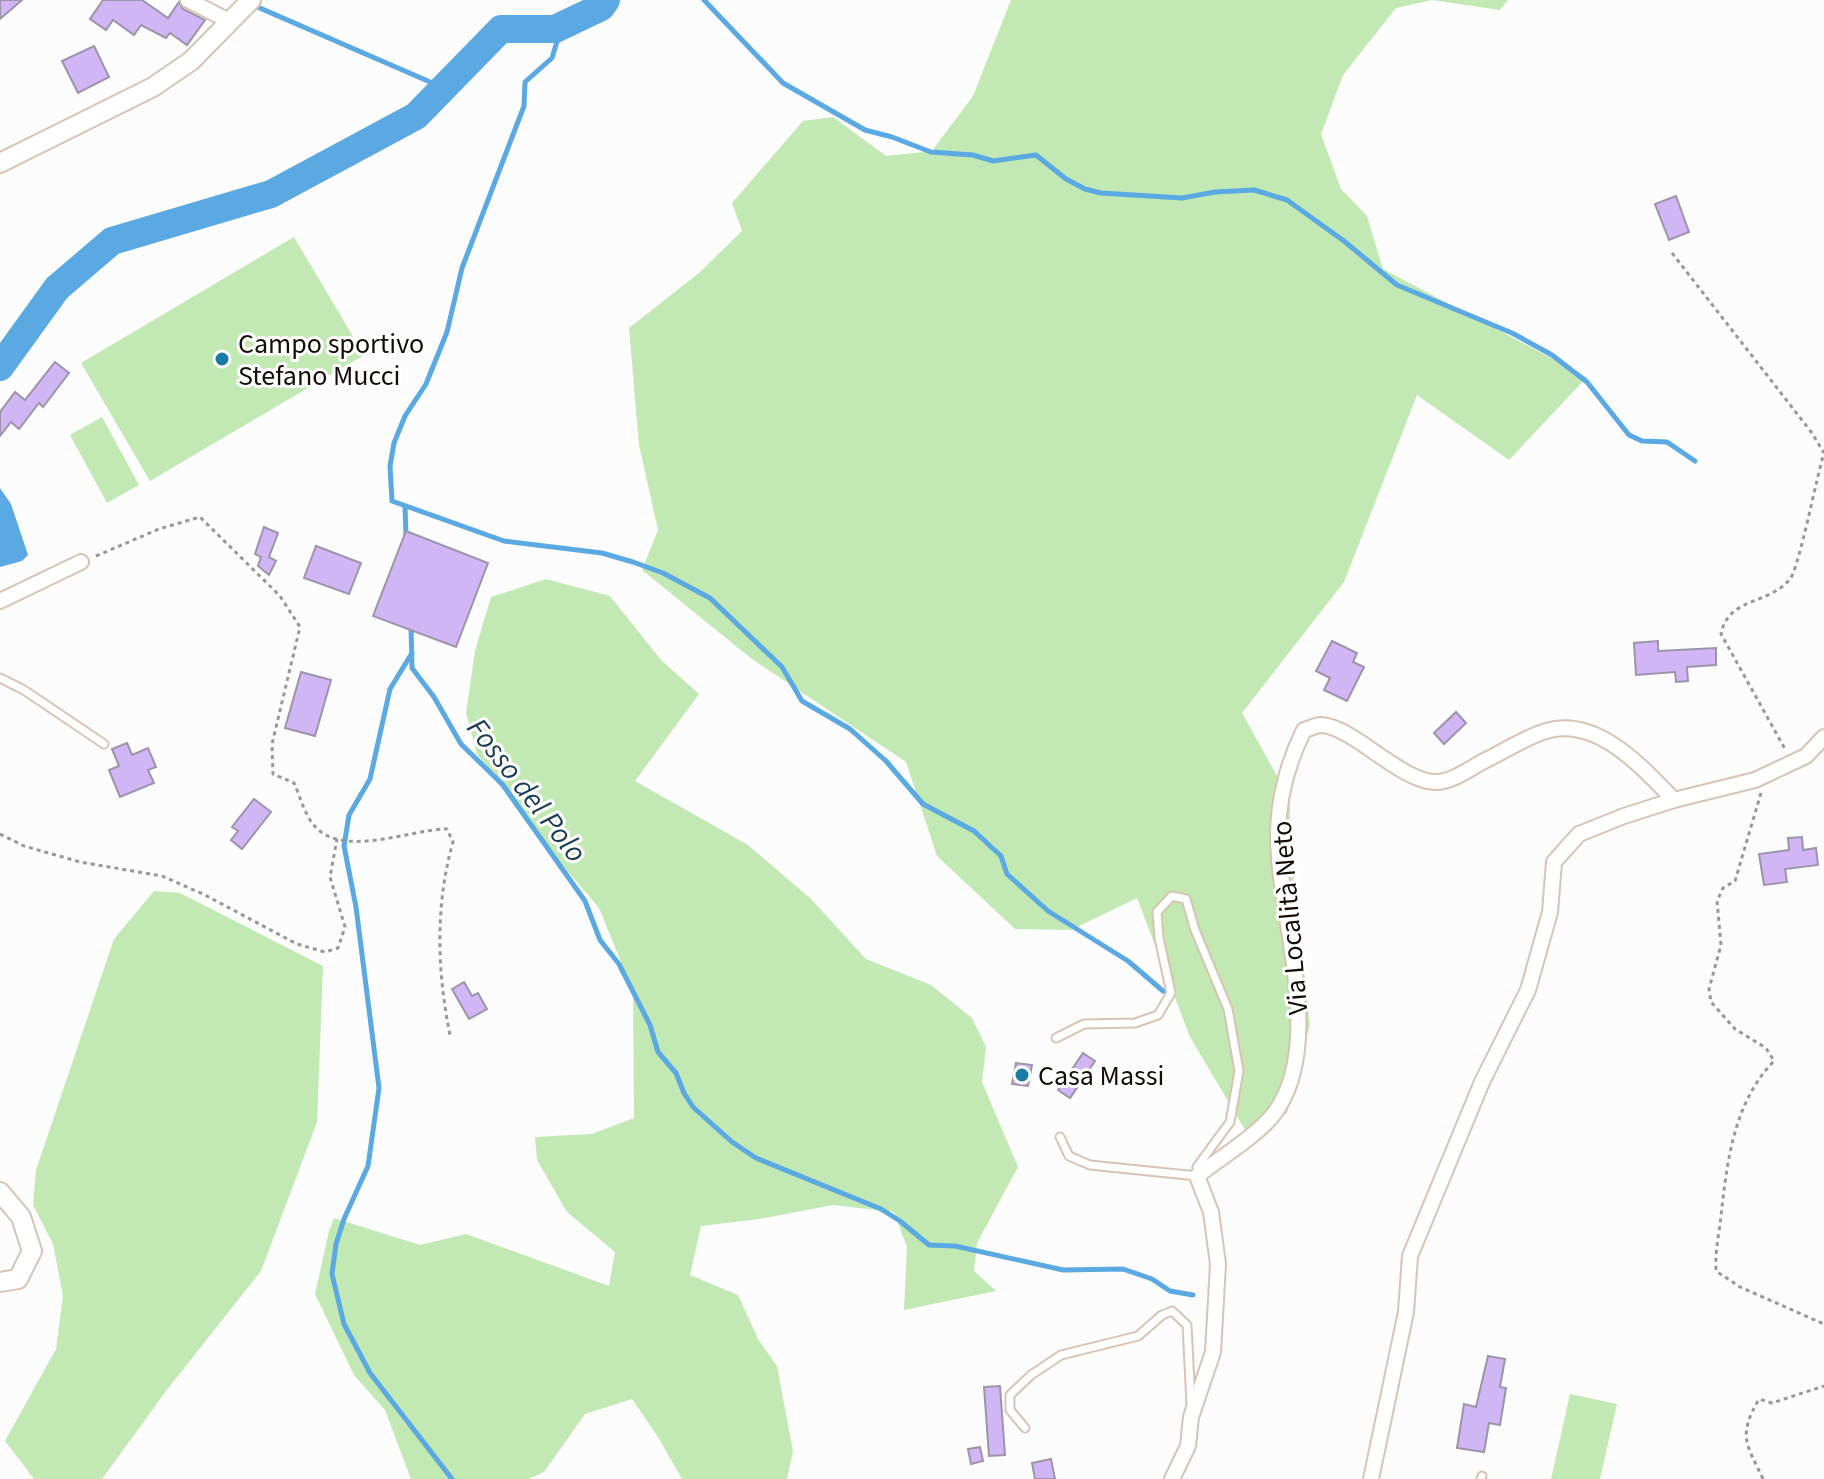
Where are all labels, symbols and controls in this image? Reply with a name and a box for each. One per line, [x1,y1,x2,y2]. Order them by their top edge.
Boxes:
place label: Campo sportivo Stefano Mucci [238,324,424,396]
marker: Campo sportivo Stefano Mucci [213,350,231,368]
water label: Fosso del Polo [456,709,597,872]
street label: Via Località Neto [1262,819,1318,1017]
place label: Casa Massi [1038,1056,1164,1096]
marker: Casa Massi [1013,1066,1031,1084]

